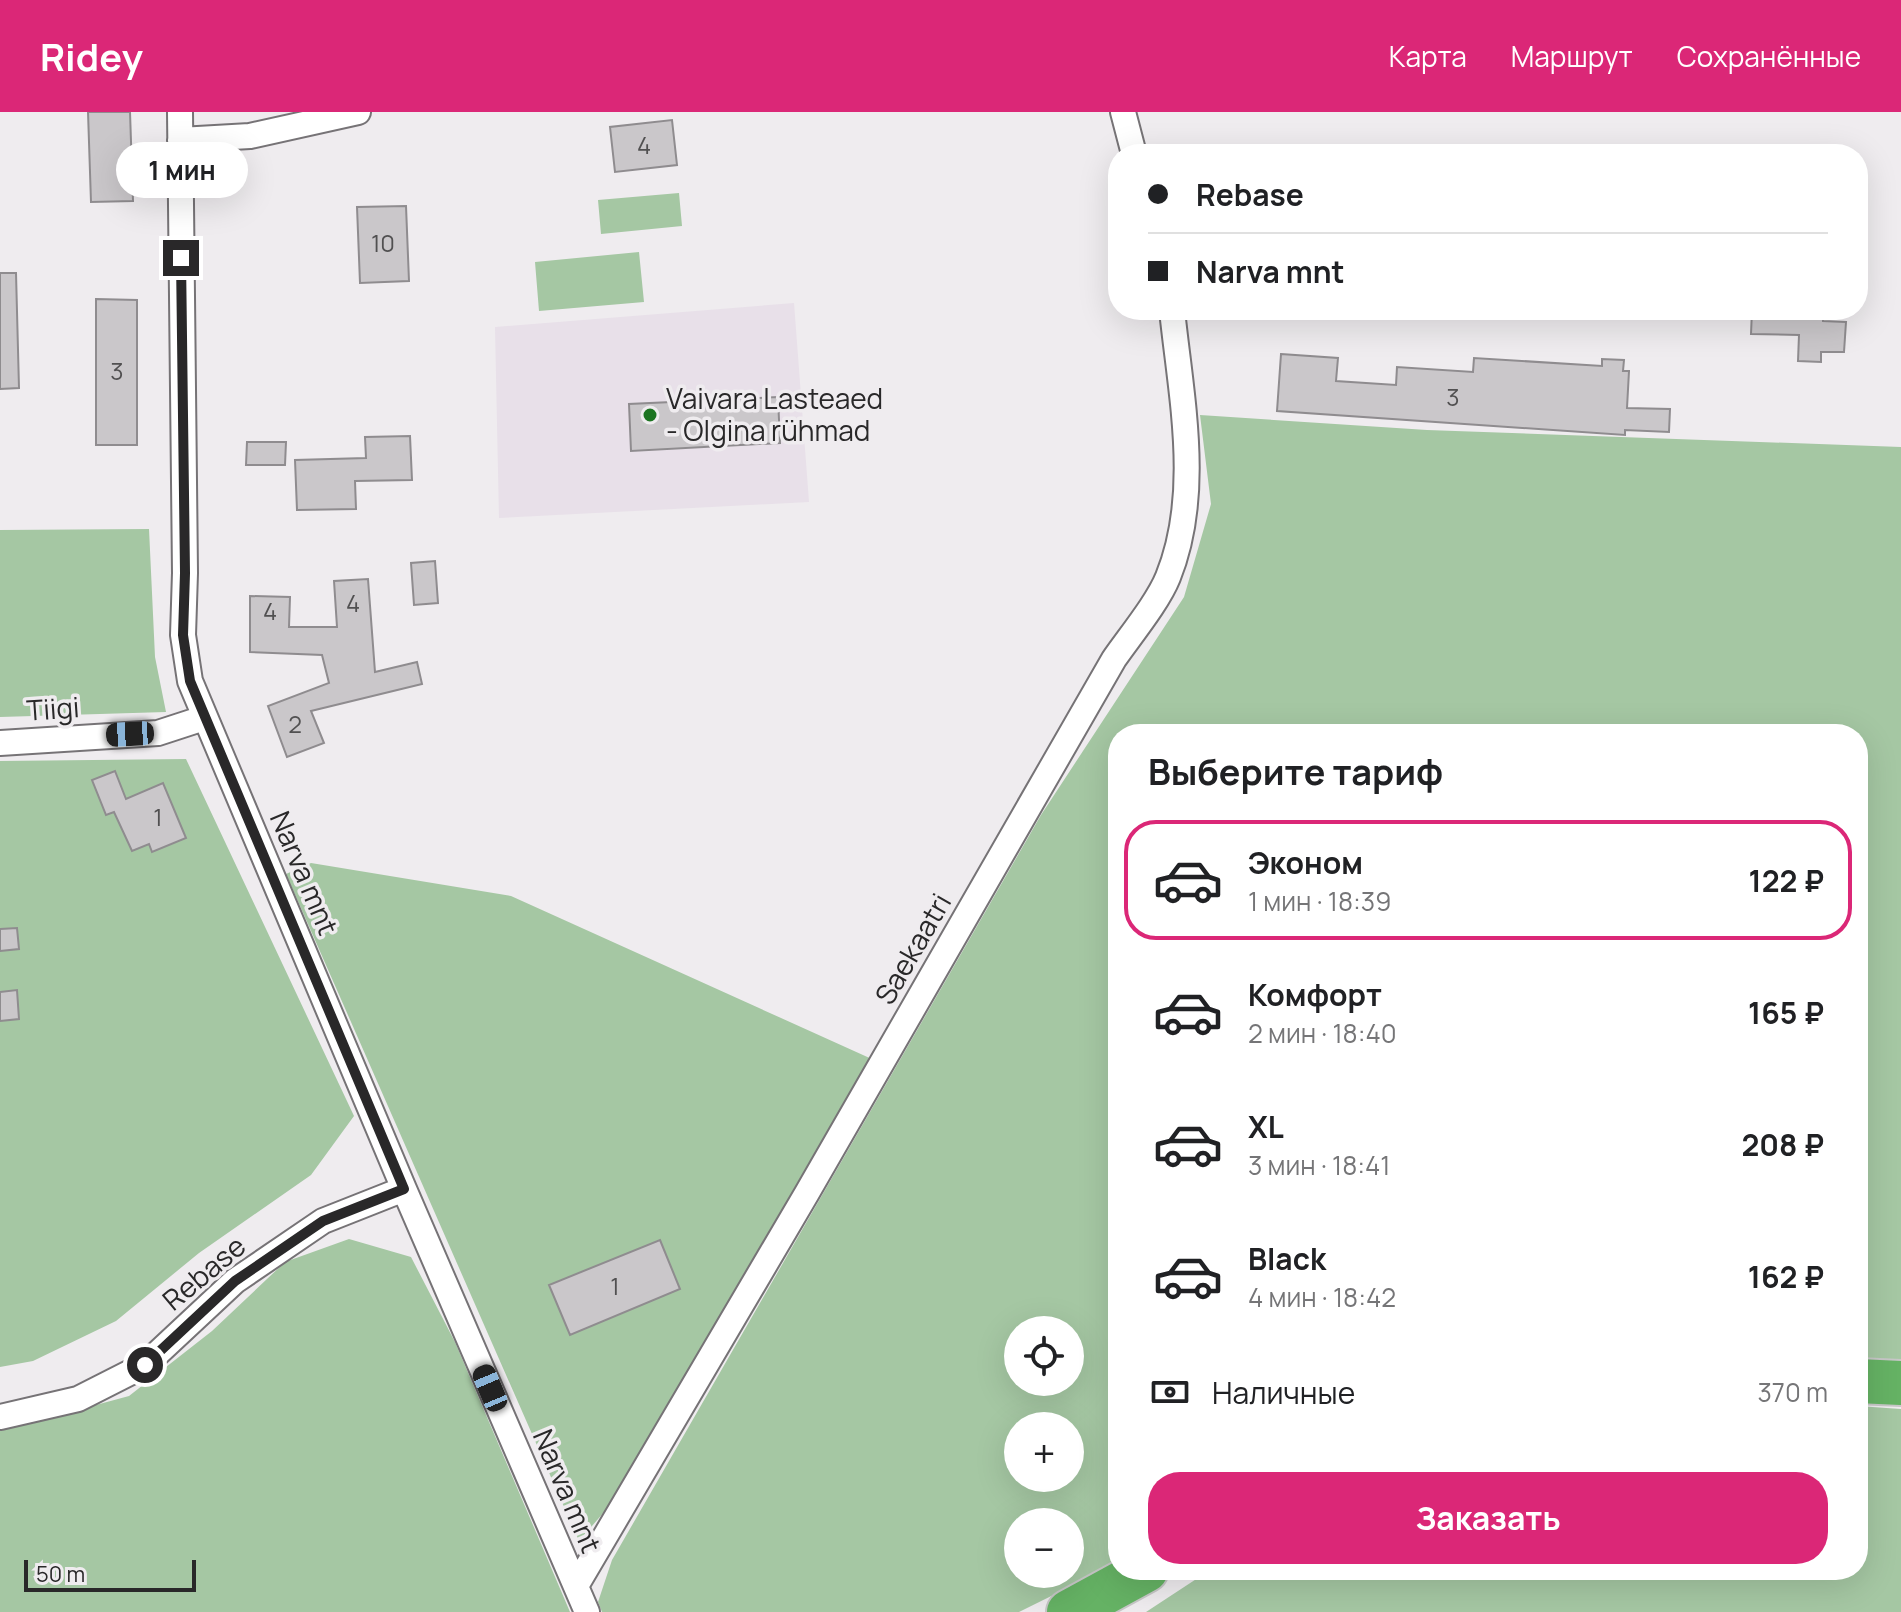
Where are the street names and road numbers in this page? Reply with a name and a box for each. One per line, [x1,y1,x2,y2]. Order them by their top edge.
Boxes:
street label: Tiigi [25,687,81,729]
street label: Narva mnt [262,805,348,940]
street label: Saekaatri [865,886,959,1011]
street label: Rebase [154,1226,253,1318]
street label: Narva mnt [525,1423,611,1558]

